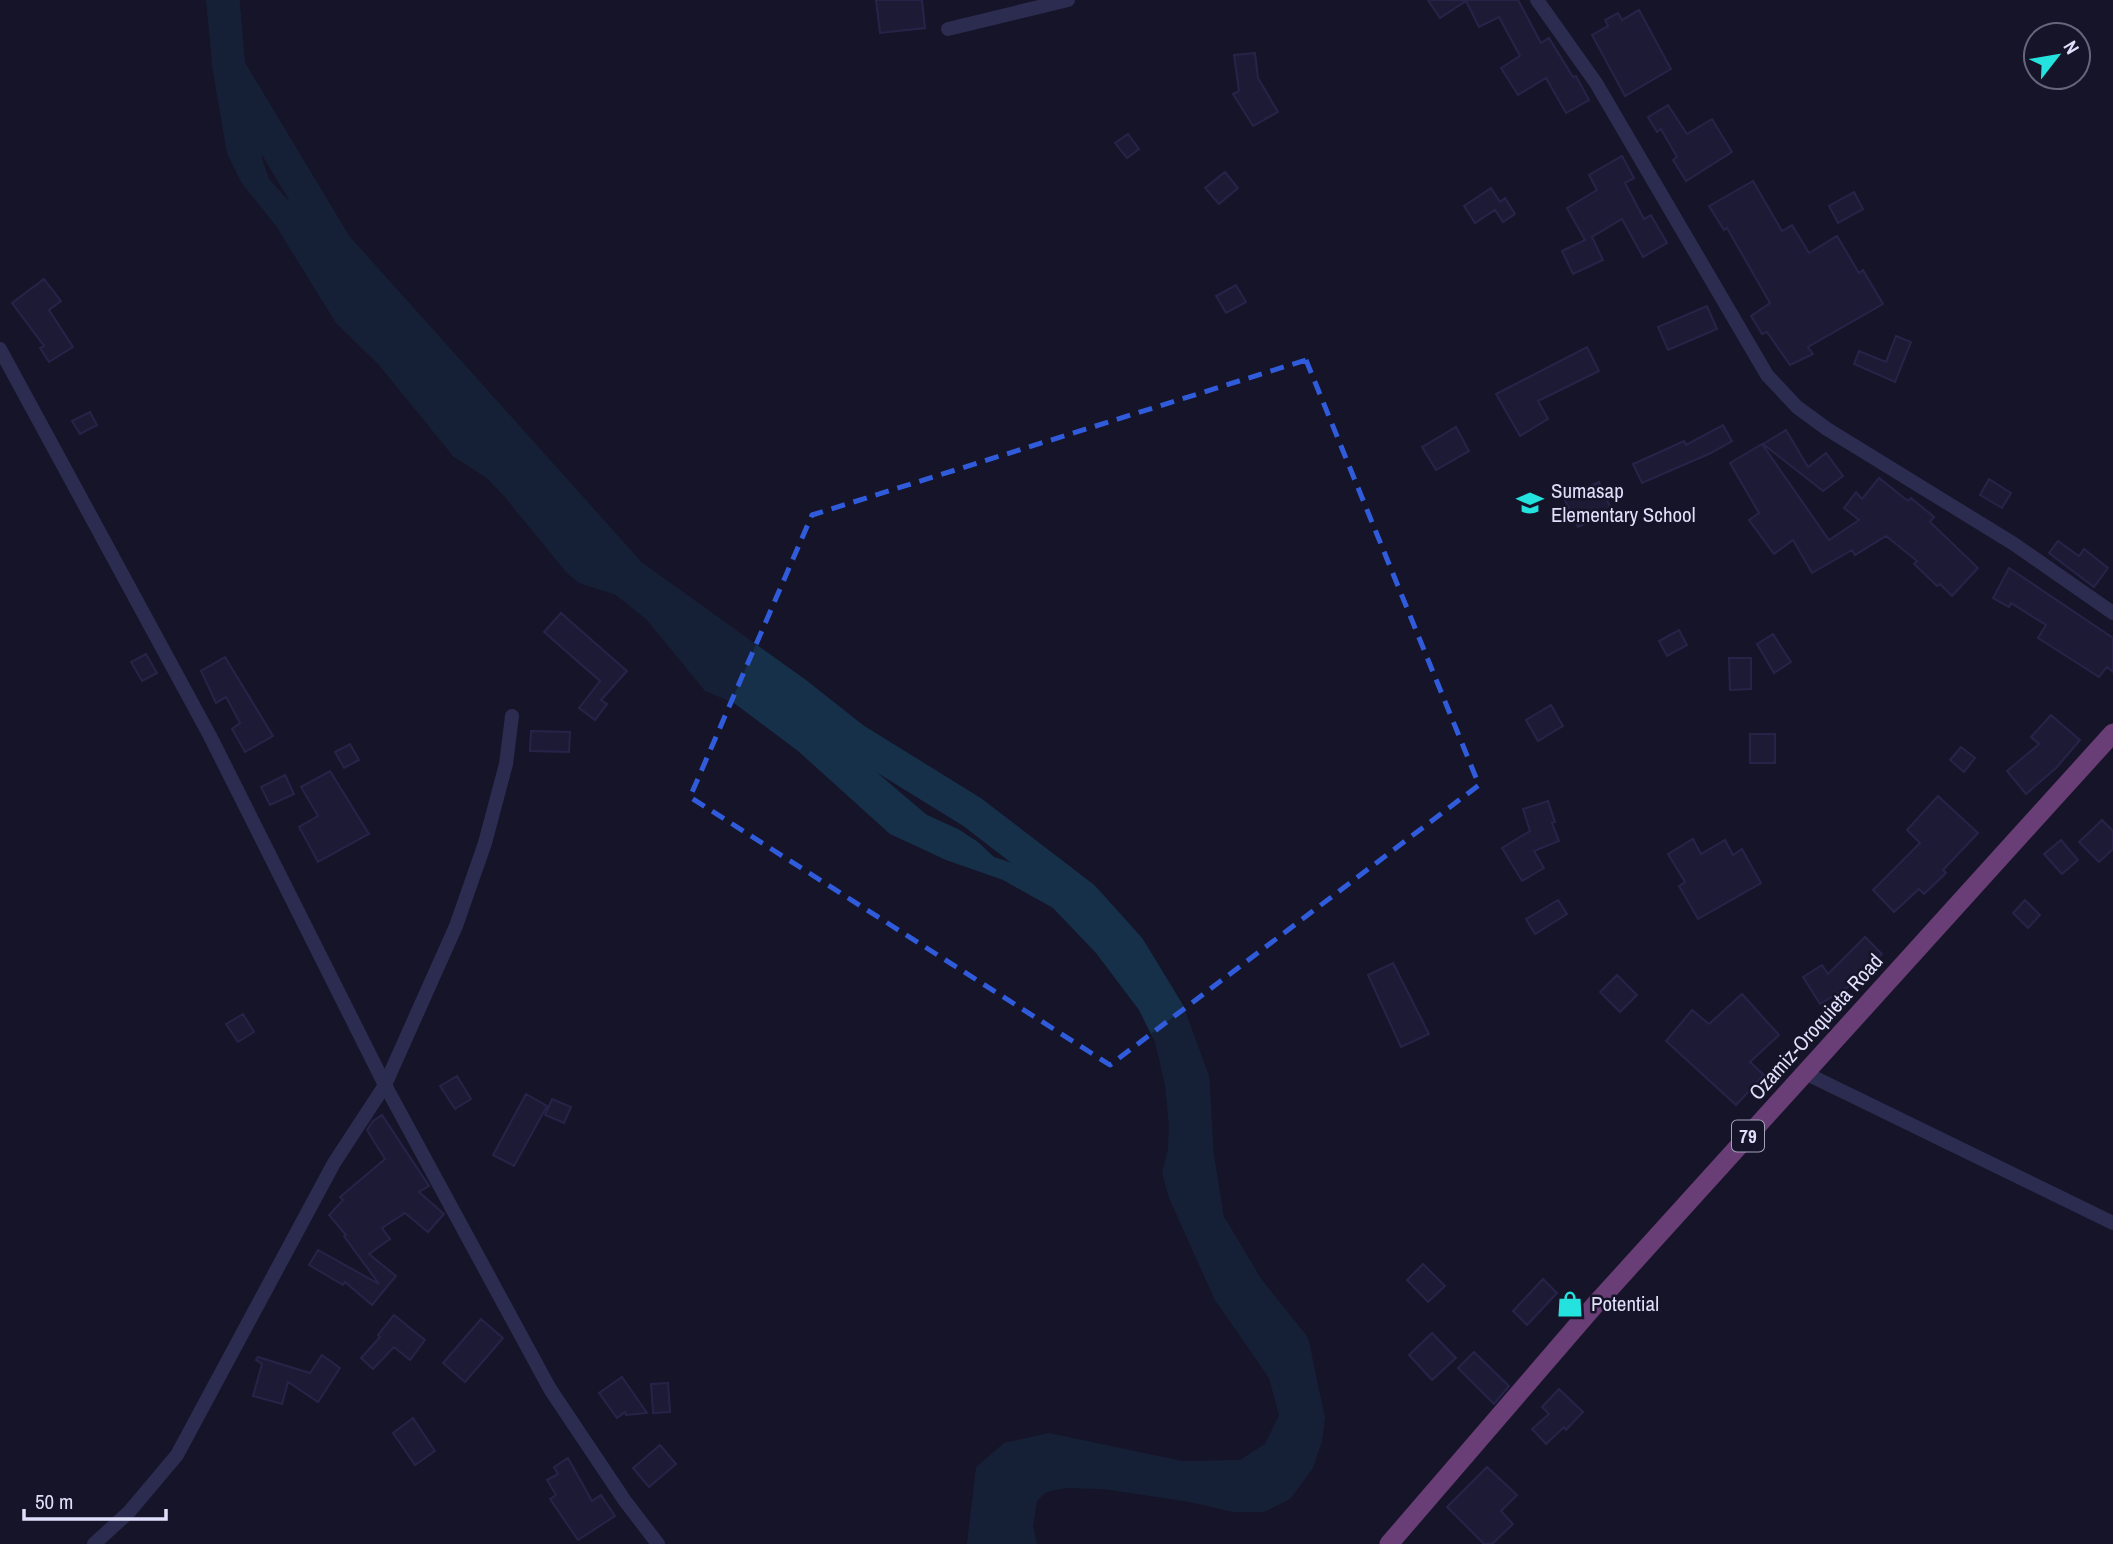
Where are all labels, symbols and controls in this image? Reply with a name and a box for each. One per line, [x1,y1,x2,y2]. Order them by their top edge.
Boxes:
north arrow [2022,21,2092,91]
text: N [2058,36,2086,59]
place label: Sumasap Elementary School [1551,476,1696,529]
school or university icon: Sumasap Elementary School [1515,488,1545,518]
street label: Ozamiz-Oroquieta Road [1742,947,1889,1106]
road number: 79 [1732,1120,1764,1152]
shop icon: Potential [1555,1289,1585,1319]
place label: Potential [1591,1289,1659,1318]
scale bar [24,1478,166,1522]
text: 50 m [35,1487,73,1516]

